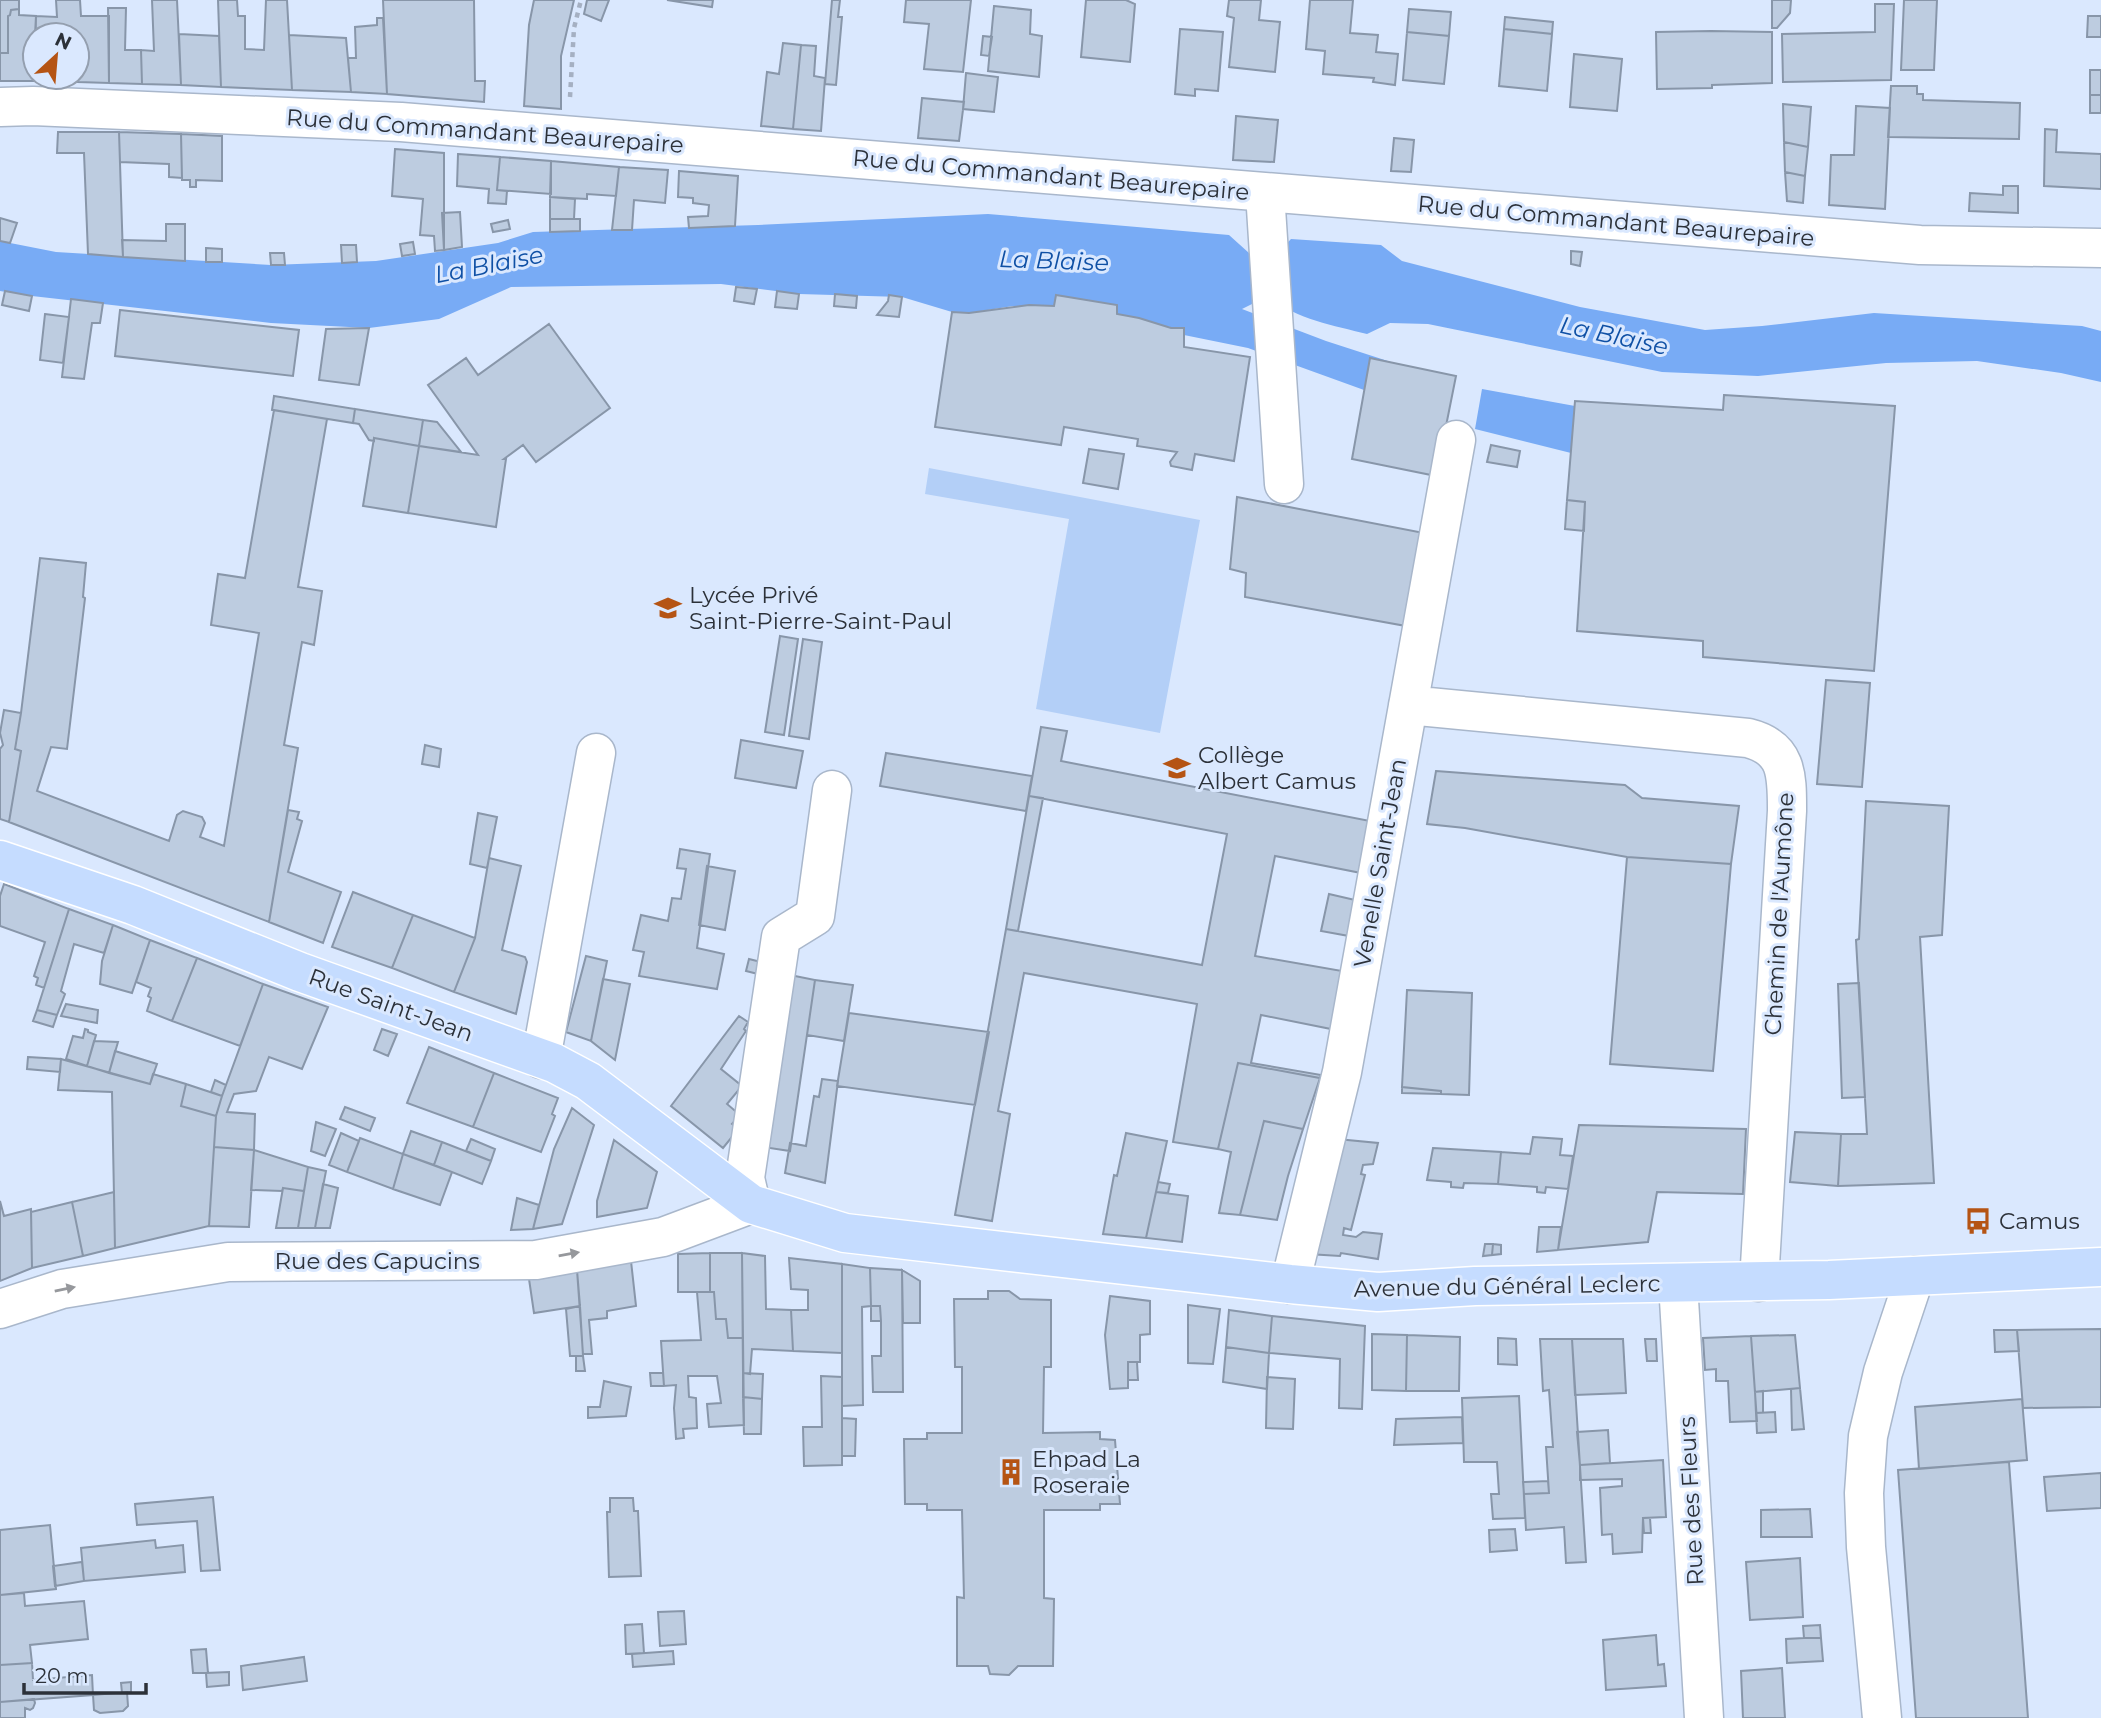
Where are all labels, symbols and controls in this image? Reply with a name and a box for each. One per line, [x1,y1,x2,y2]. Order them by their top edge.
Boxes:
north arrow [21,21,91,91]
text: N [51,27,75,55]
street label: Rue du Commandant Beaurepaire [285,103,685,159]
street label: Rue du Commandant Beaurepaire [851,144,1251,206]
street label: Rue du Commandant Beaurepaire [1416,190,1816,252]
water label: La Blaise [432,240,546,289]
water label: La Blaise [999,244,1109,277]
water label: La Blaise [1557,310,1671,361]
place label: Lycée Privé Saint-Pierre-Saint-Paul [689,581,952,635]
school or university icon: Lycée Privé Saint-Pierre-Saint-Paul [653,593,683,623]
place label: Collège Albert Camus [1198,741,1356,795]
school or university icon: Collège Albert Camus [1162,753,1192,783]
street label: Venelle Saint-Jean [1348,756,1412,970]
street label: Chemin de l'Aumône [1759,792,1799,1036]
street label: Rue Saint-Jean [305,962,477,1048]
bus stop icon: Camus [1963,1206,1993,1236]
place label: Camus [1999,1207,2080,1235]
street label: Rue des Capucins [274,1247,480,1275]
one-way arrow [558,1248,580,1259]
street label: Avenue du Général Leclerc [1353,1269,1661,1303]
one-way arrow [54,1284,76,1295]
street label: Rue des Fleurs [1673,1416,1709,1586]
place label: Ehpad La Roseraie [1032,1445,1141,1499]
building icon: Ehpad La Roseraie [996,1457,1026,1487]
scale bar [24,1652,147,1696]
text: 20 m [35,1663,89,1688]

